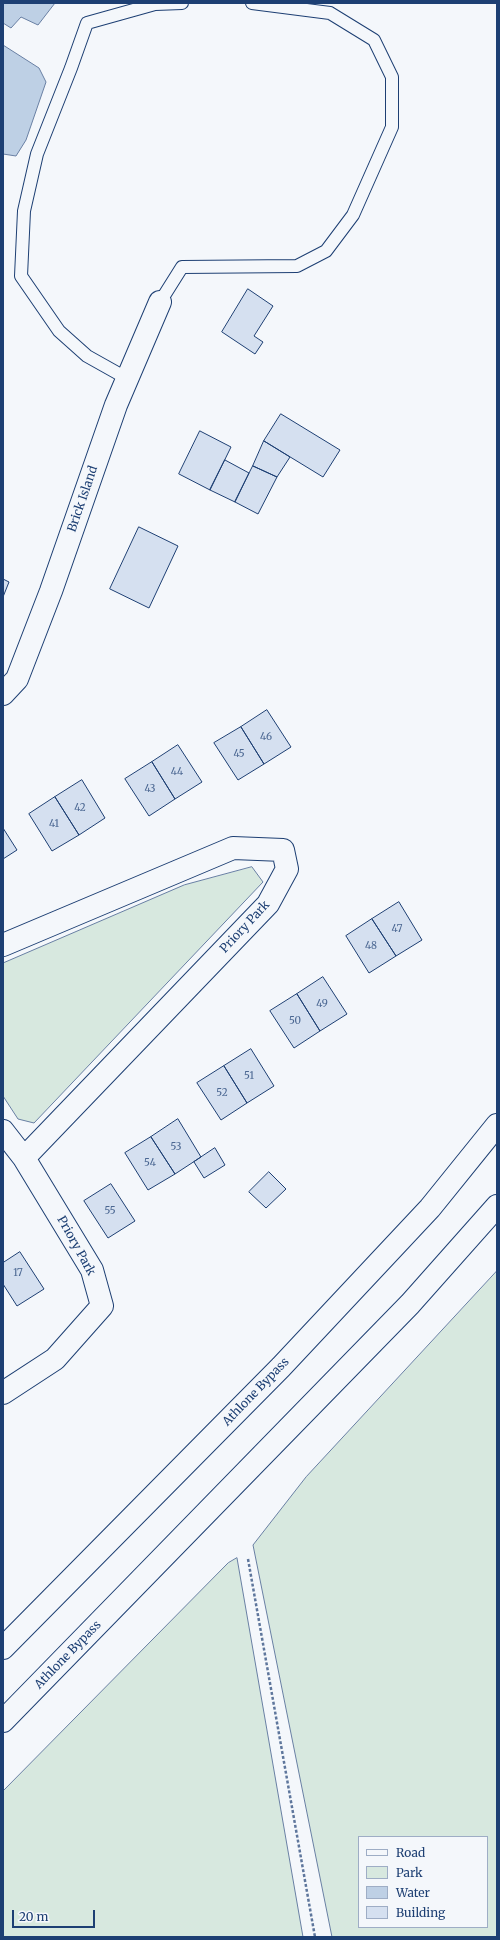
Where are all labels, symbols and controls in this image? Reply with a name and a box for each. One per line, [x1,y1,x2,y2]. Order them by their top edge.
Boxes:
street label: Brick Island [65,464,101,534]
house number: 46 [260,731,272,743]
house number: 45 [233,748,245,760]
house number: 44 [171,766,183,778]
house number: 43 [144,783,156,795]
house number: 42 [74,802,86,814]
house number: 41 [49,818,59,830]
street label: Priory Park [217,898,273,956]
house number: 47 [392,923,402,935]
house number: 48 [365,940,377,952]
house number: 49 [316,998,328,1010]
house number: 50 [289,1015,301,1027]
house number: 51 [244,1070,254,1082]
house number: 52 [216,1087,228,1099]
house number: 53 [170,1141,182,1153]
house number: 54 [144,1157,156,1169]
house number: 55 [104,1205,116,1217]
street label: Priory Park [54,1214,98,1278]
house number: 17 [13,1267,23,1279]
street label: Athlone Bypass [220,1355,292,1429]
street label: Athlone Bypass [32,1618,104,1692]
legend [358,1836,488,1928]
text: Road [396,1845,425,1860]
text: Park [396,1865,423,1880]
text: Water [396,1885,430,1900]
scale bar [14,1902,97,1928]
text: Building [396,1905,445,1920]
text: 20 m [19,1909,48,1924]

